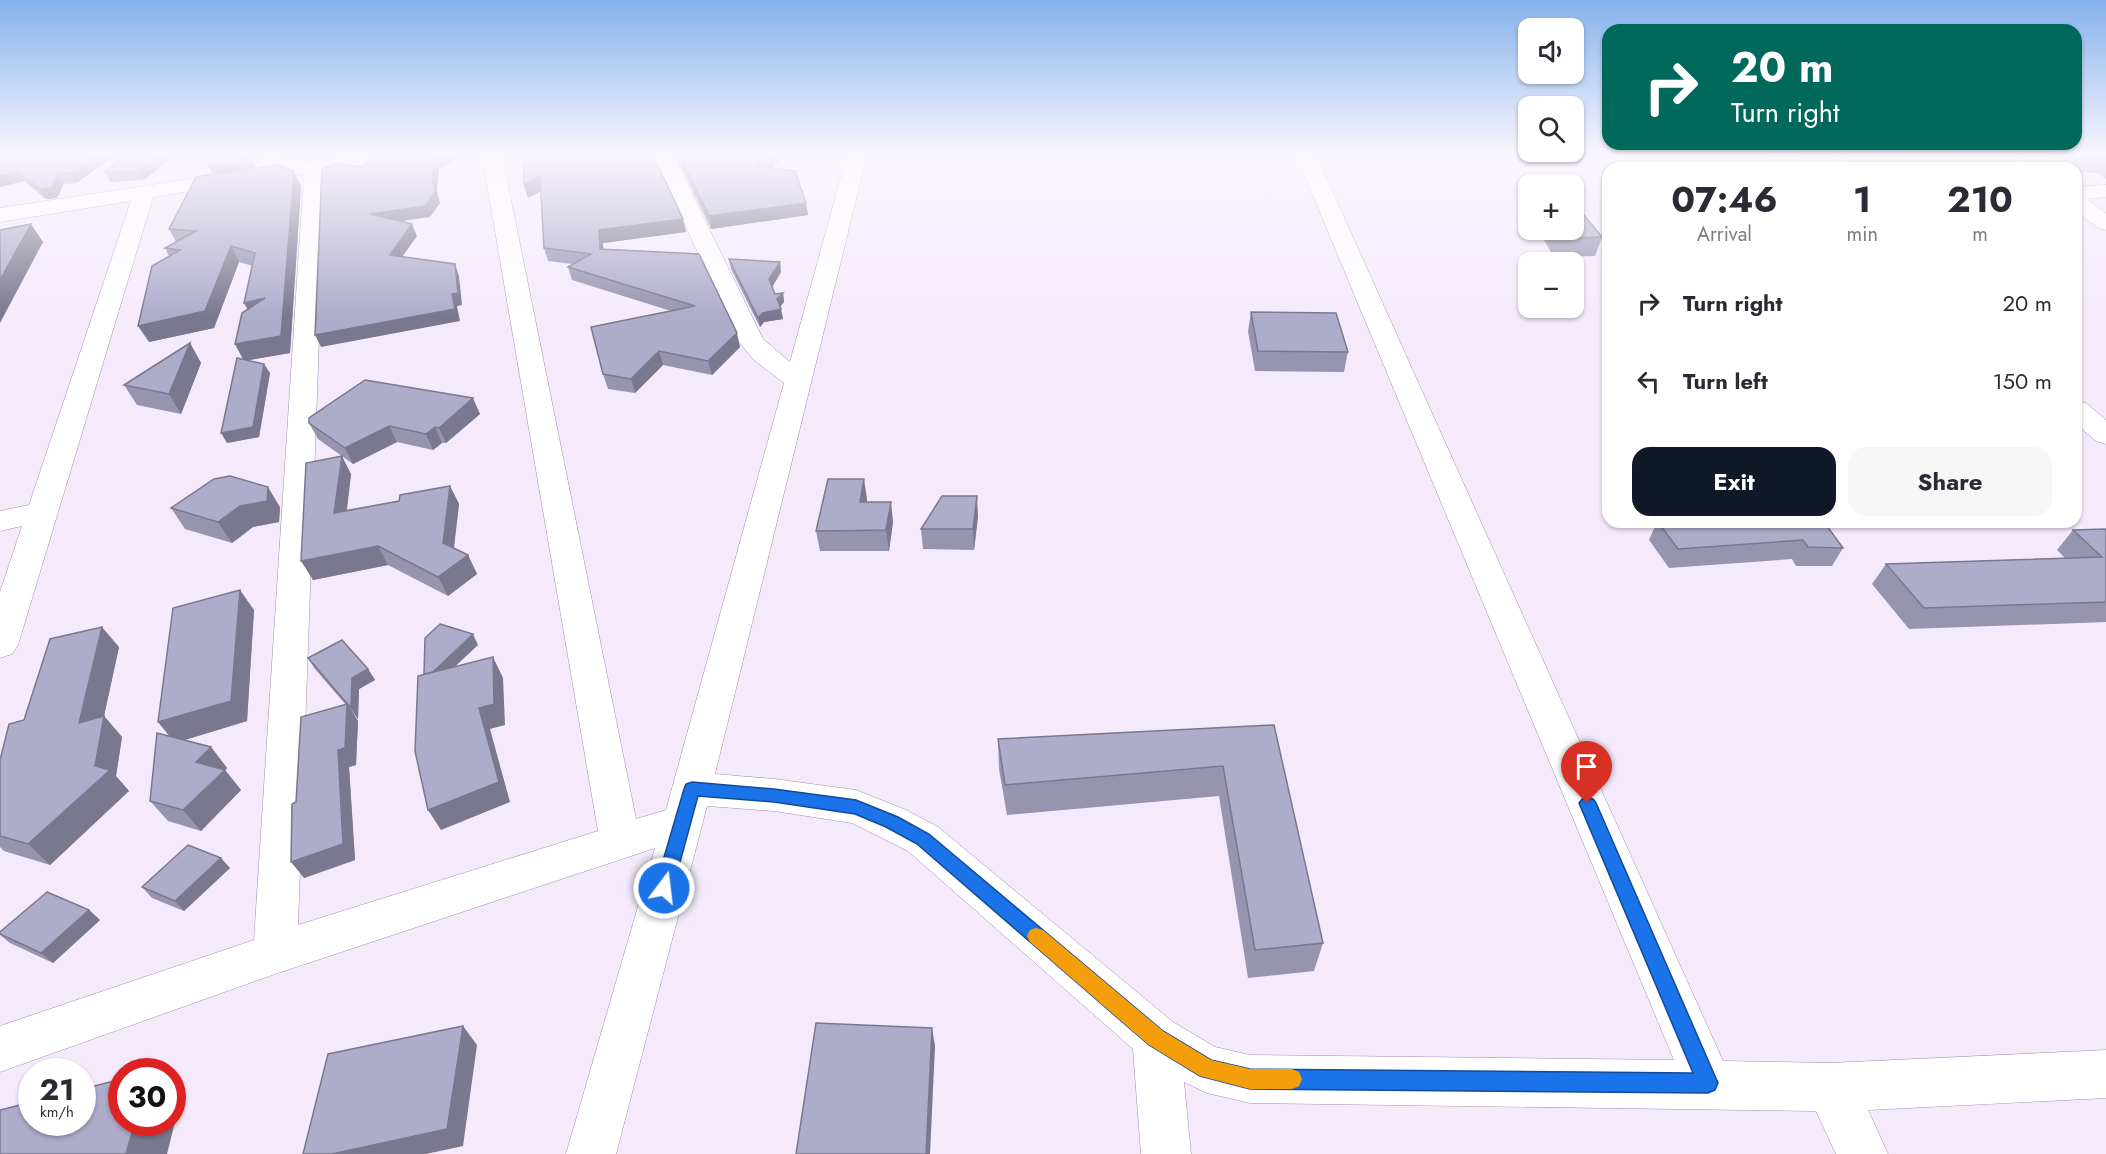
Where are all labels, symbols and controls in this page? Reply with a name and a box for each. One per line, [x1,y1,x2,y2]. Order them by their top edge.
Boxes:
map controls [1518,18,1584,318]
button: sound [1518,18,1584,84]
text: 20 m [1731,37,1833,98]
icon: right [1632,48,1710,126]
text: Turn right [1731,93,1839,132]
button: search [1518,96,1584,162]
text: 07:46 [1671,173,1777,225]
text: 1 [1853,173,1871,225]
text: 210 [1947,173,2013,225]
button: + [1518,174,1584,240]
text: Arrival [1697,220,1752,249]
text: min [1847,220,1878,249]
text: m [1972,220,1988,249]
button: − [1518,252,1584,318]
icon: right [1632,287,1665,320]
text: Turn right [1683,287,1783,319]
text: 20 m [2003,287,2052,319]
icon: left [1632,365,1665,398]
text: Turn left [1683,365,1768,397]
text: 150 m [1993,365,2052,397]
button: Exit [1632,447,1836,516]
button: Share [1848,447,2052,516]
pin [1561,741,1612,803]
icon: arrive [1570,750,1603,783]
position arrow [632,856,696,920]
speed limit sign: 30 [108,1058,186,1136]
text: 21 [40,1068,74,1111]
text: km/h [40,1101,74,1123]

